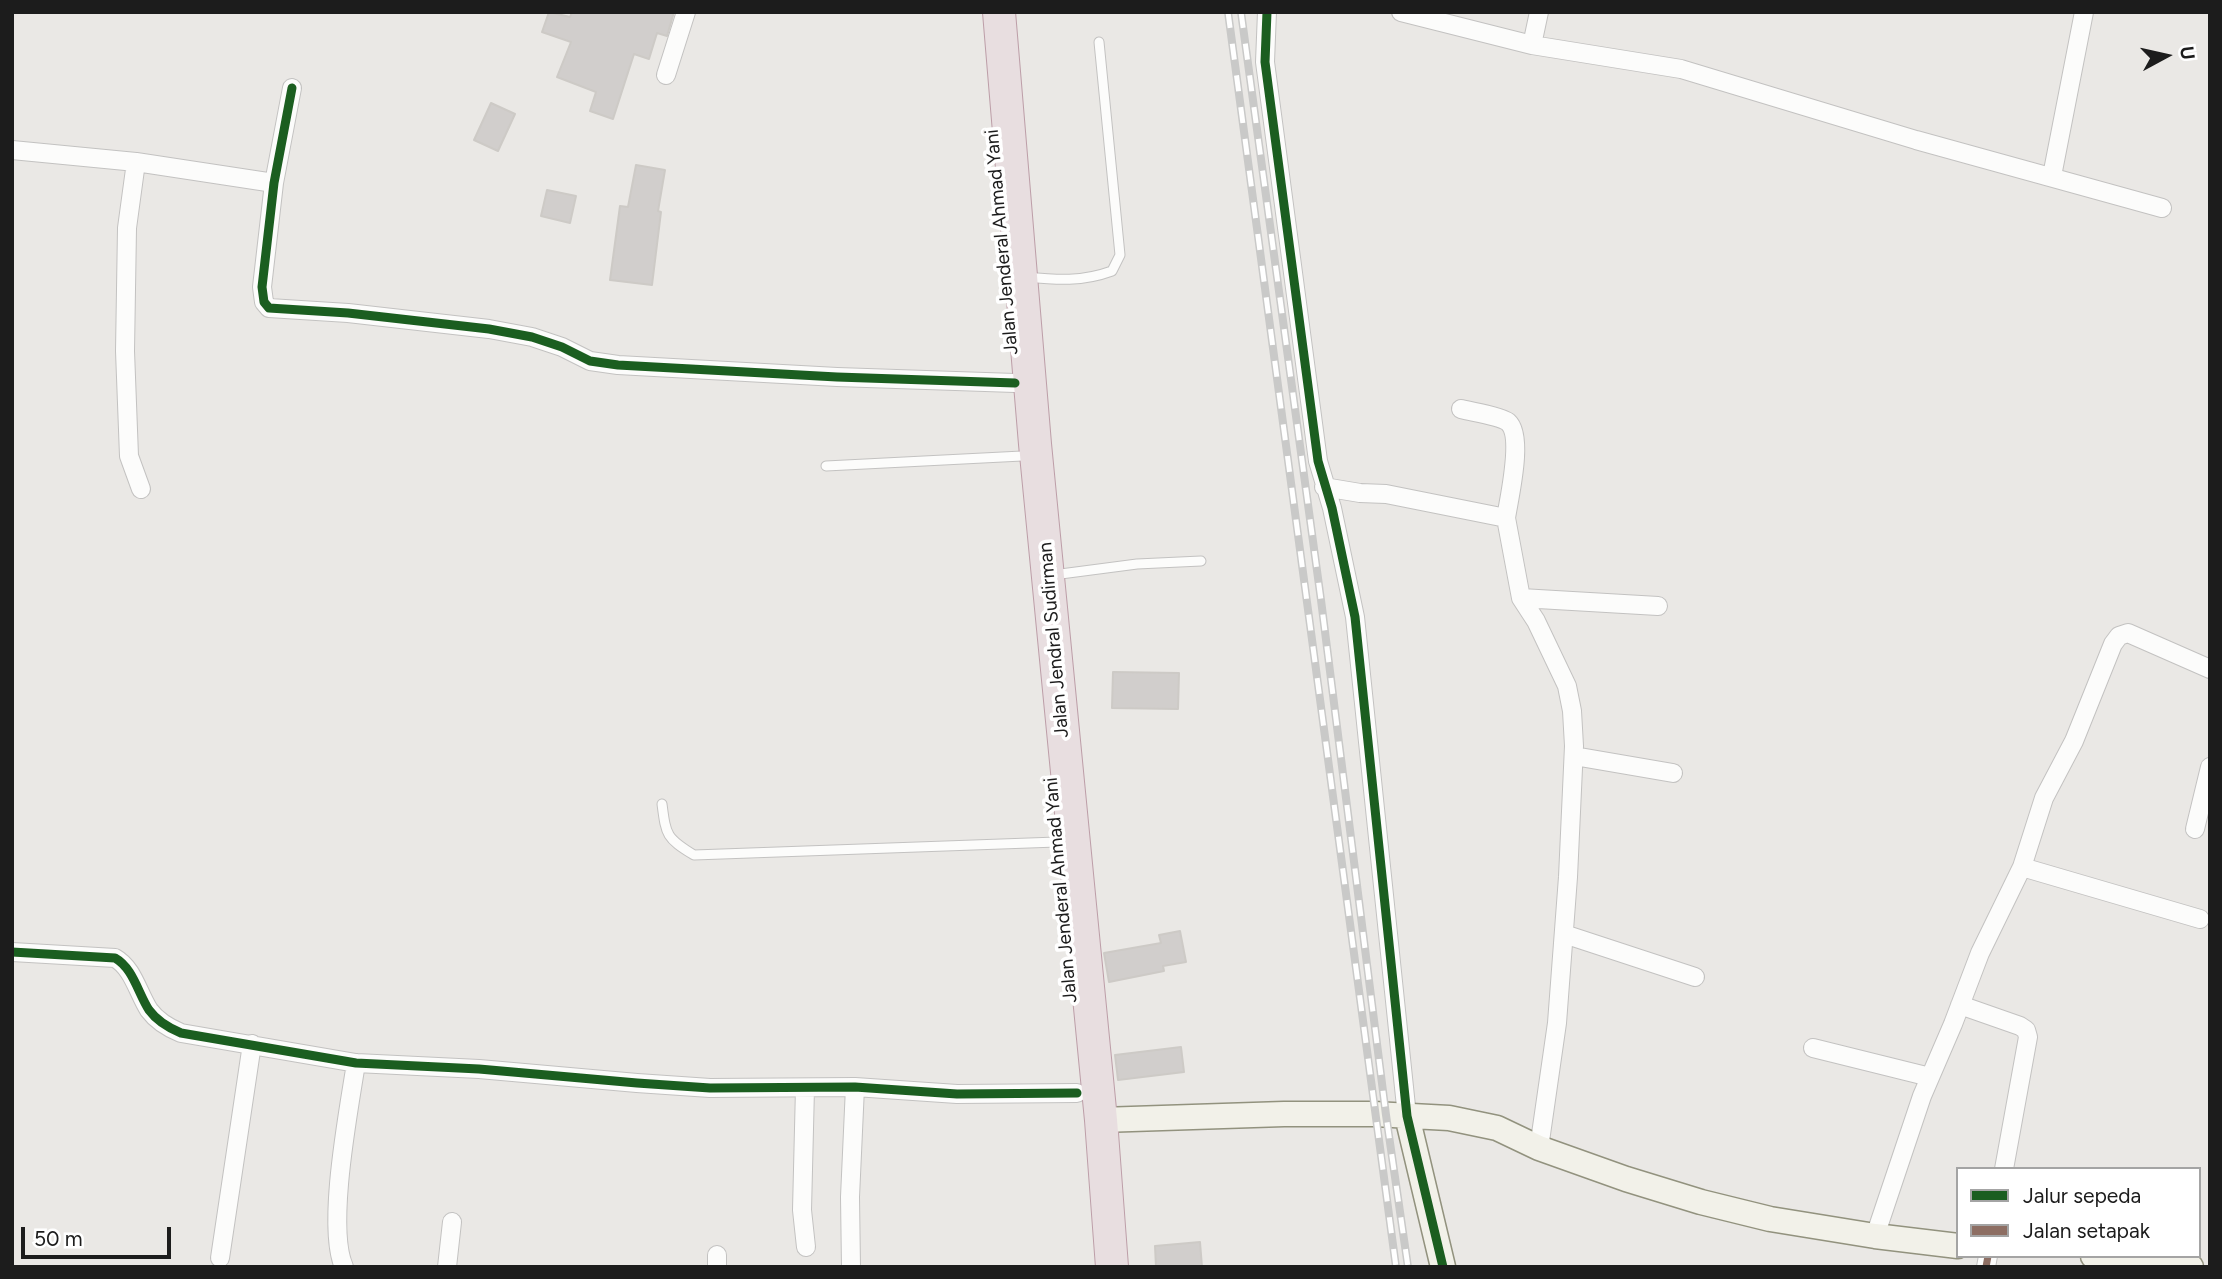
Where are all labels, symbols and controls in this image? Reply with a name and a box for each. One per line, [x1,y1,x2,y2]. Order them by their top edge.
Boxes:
north arrow [2131,21,2201,91]
text: U [2175,45,2200,61]
street label: Jalan Jenderal Ahmad Yani [981,128,1023,356]
street label: Jalan Jendral Sudirman [1034,541,1074,739]
street label: Jalan Jenderal Ahmad Yani [1040,776,1082,1004]
legend [1956,1167,2201,1258]
text: Jalur sepeda [2023,1183,2141,1208]
scale bar [24,1212,175,1256]
text: Jalan setapak [2023,1218,2150,1243]
text: 50 m [34,1226,83,1251]

